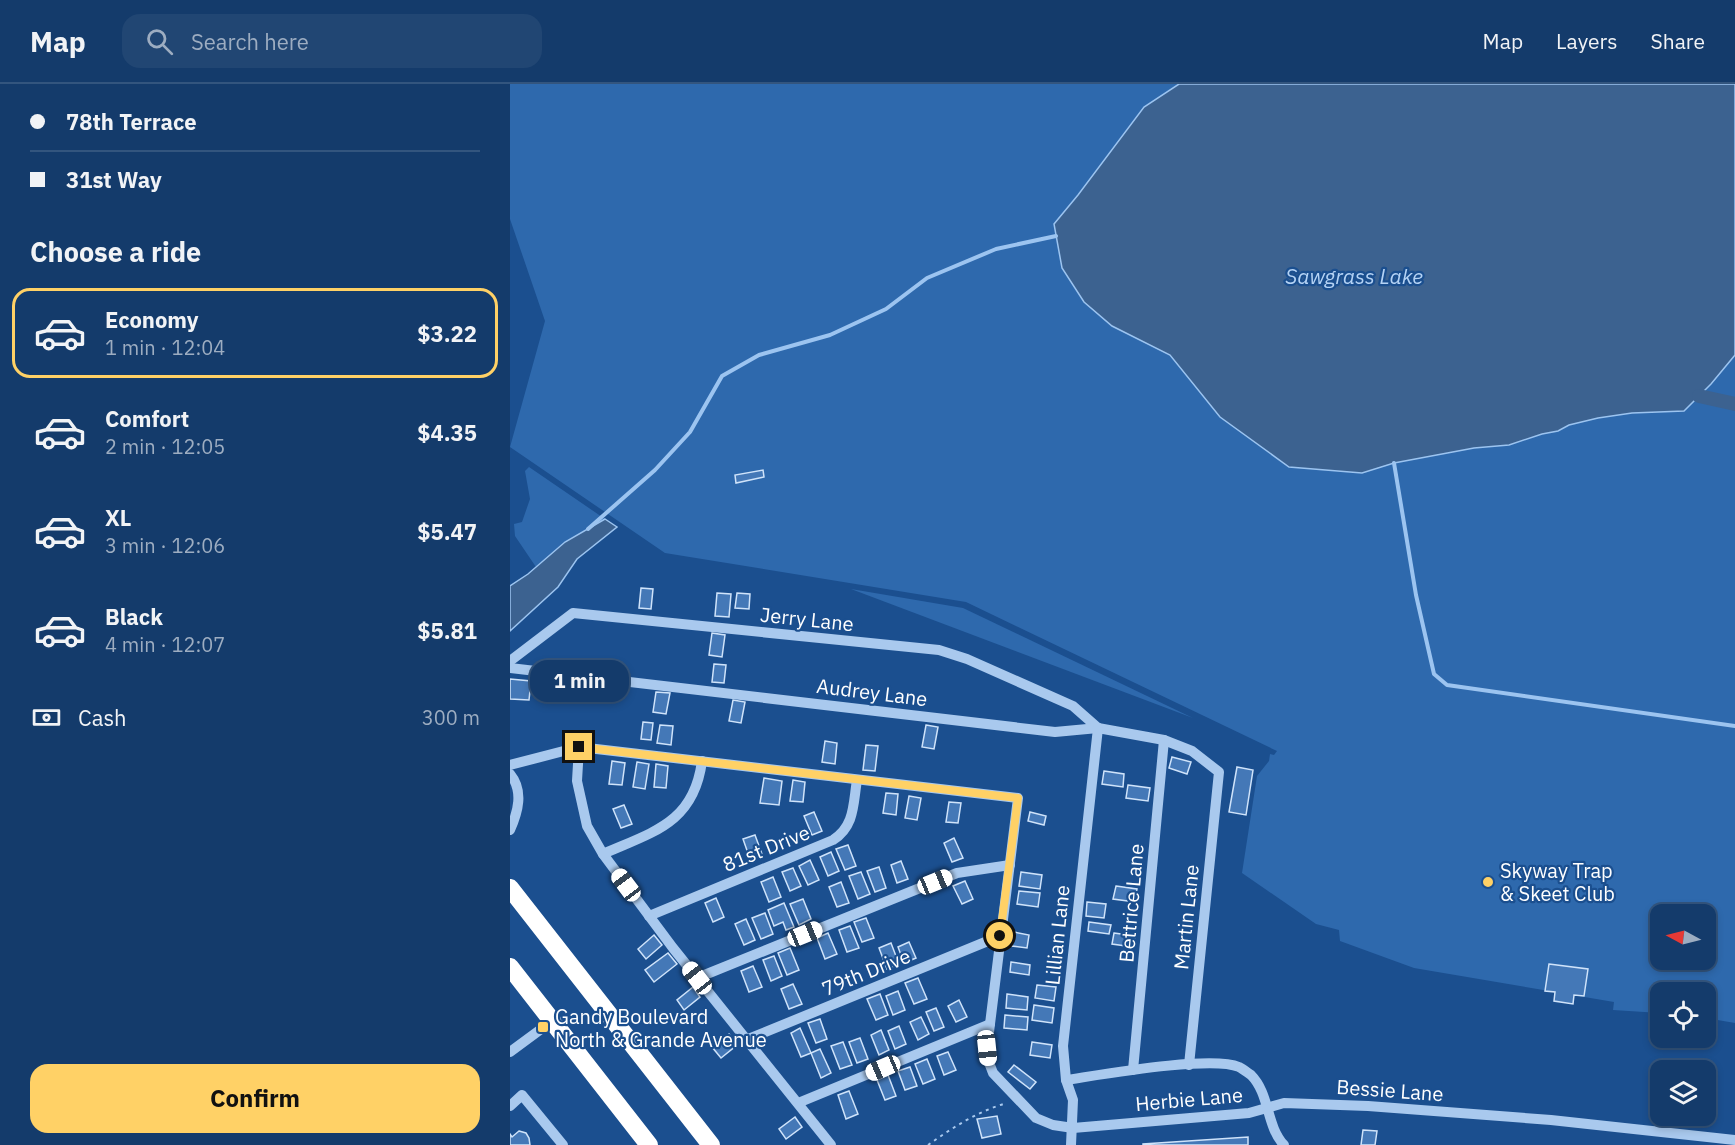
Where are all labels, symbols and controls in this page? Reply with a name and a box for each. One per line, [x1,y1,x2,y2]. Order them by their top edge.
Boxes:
search box [122,14,542,68]
text: Map [30,23,86,60]
icon: search [143,25,176,58]
text: Search here [191,27,309,56]
text: Map [1483,27,1523,55]
text: Layers [1556,27,1618,55]
text: Share [1651,27,1705,55]
text: 78th Terrace [66,107,197,136]
text: 31st Way [66,165,162,194]
text: Choose a ride [30,234,201,269]
water label: Sawgrass Lake [1285,262,1423,290]
text: Economy [105,305,199,334]
icon: car [33,306,87,360]
text: $3.22 [417,319,477,348]
text: 1 min · 12:04 [105,334,225,361]
text: Comfort [105,404,189,433]
icon: car [33,405,87,459]
text: $4.35 [417,418,477,447]
text: 2 min · 12:05 [105,433,225,460]
text: XL [105,503,131,532]
icon: car [33,504,87,558]
text: $5.47 [417,517,477,546]
text: 3 min · 12:06 [105,532,225,559]
street label: Jerry Lane [759,601,855,637]
text: Black [105,602,163,631]
icon: car [33,603,87,657]
text: $5.81 [417,616,477,645]
text: 4 min · 12:07 [105,631,225,658]
callout: 1 min [530,660,628,702]
text: 1 min [553,667,606,694]
street label: Audrey Lane [815,672,929,712]
icon: cash [30,701,63,734]
text: Cash [78,703,127,732]
text: 300 m [422,704,480,731]
route end [565,733,592,760]
street label: 81st Drive [718,818,814,878]
street label: Bettrice Lane [1112,843,1150,963]
place label: Skyway Trap & Skeet Club [1500,857,1615,907]
street label: Martin Lane [1167,863,1205,971]
car [608,865,644,905]
car [915,867,955,897]
marker: Skyway Trap & Skeet Club [1481,875,1495,889]
street label: Lillian Lane [1038,884,1076,986]
north arrow [1650,904,1716,970]
map controls [1650,904,1716,1126]
car [785,919,825,949]
route start [986,922,1013,949]
street label: 79th Drive [818,942,914,1002]
car [679,958,715,998]
button: locate [1650,982,1716,1048]
place label: Gandy Boulevard North & Grande Avenue [555,1003,767,1053]
marker: Gandy Boulevard North & Grande Avenue [536,1020,550,1034]
car [976,1029,998,1067]
car [863,1053,903,1083]
button: layers [1650,1060,1716,1126]
button: Confirm [30,1064,480,1133]
street label: Bessie Lane [1336,1073,1444,1107]
street label: Herbie Lane [1134,1081,1244,1117]

